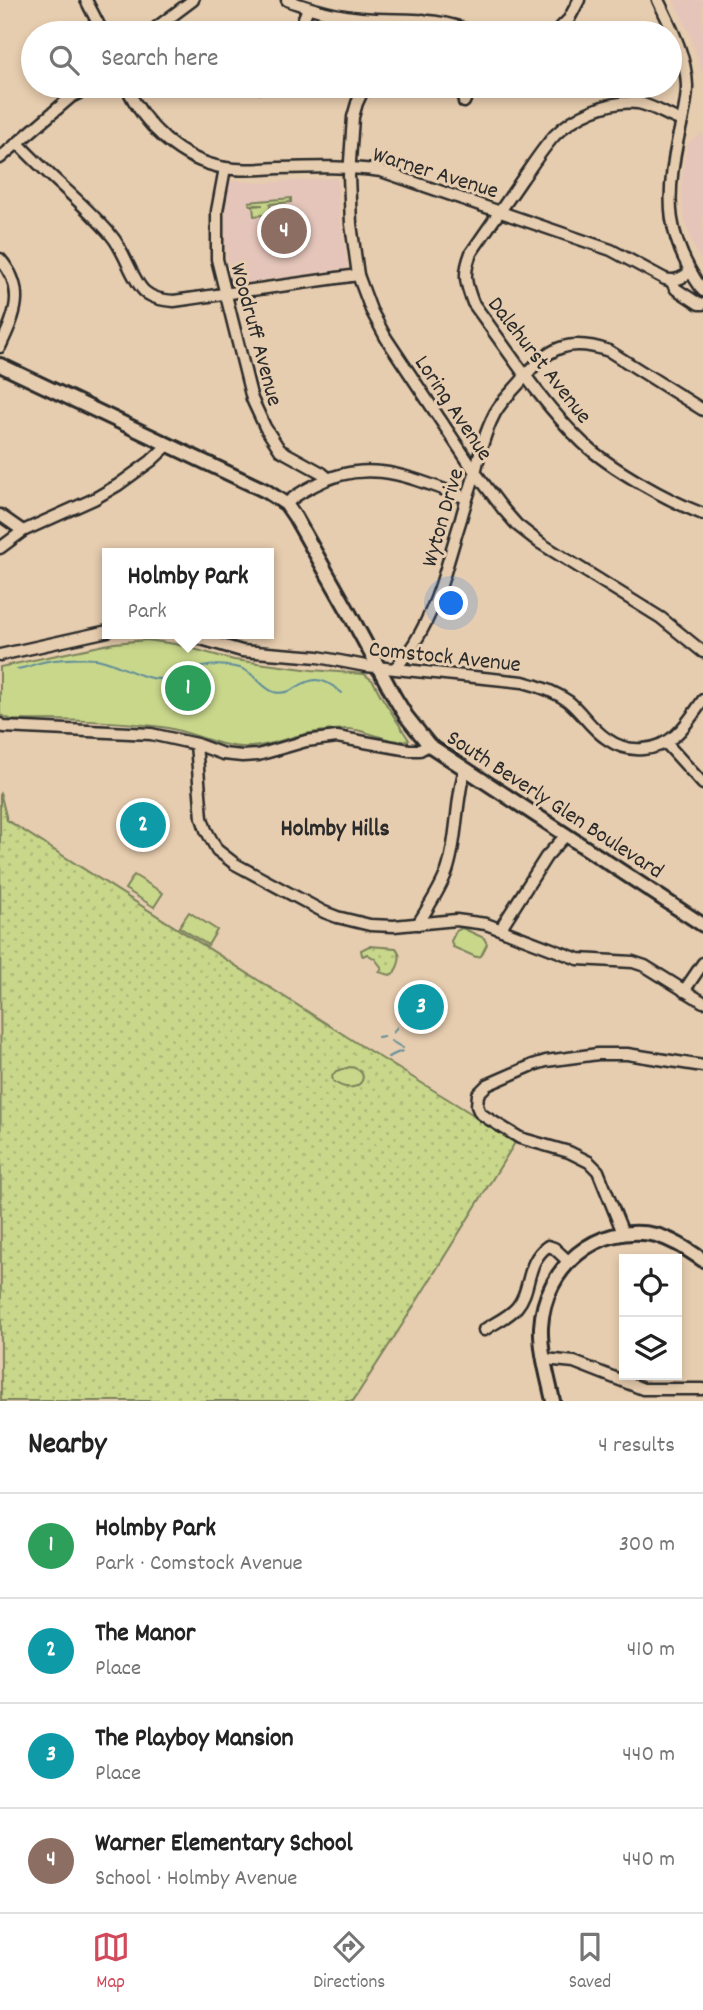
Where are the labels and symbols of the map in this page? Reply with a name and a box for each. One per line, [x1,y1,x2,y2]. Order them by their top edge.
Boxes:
street label: Warner Avenue [368,140,502,209]
pin: 4 [261,205,307,257]
street label: Woodruff Avenue [220,260,290,410]
street label: Dalehurst Avenue [478,290,599,432]
street label: Loring Avenue [405,349,500,468]
street label: Wyton Drive [415,465,474,571]
your location [434,586,468,620]
street label: Comstock Avenue [367,634,522,683]
pin: 1 [165,662,211,714]
street label: South Beverly Glen Boulevard [439,723,669,889]
pin: 2 [120,799,166,851]
district label: Holmby Hills [281,813,389,847]
pin: 3 [398,981,444,1033]

